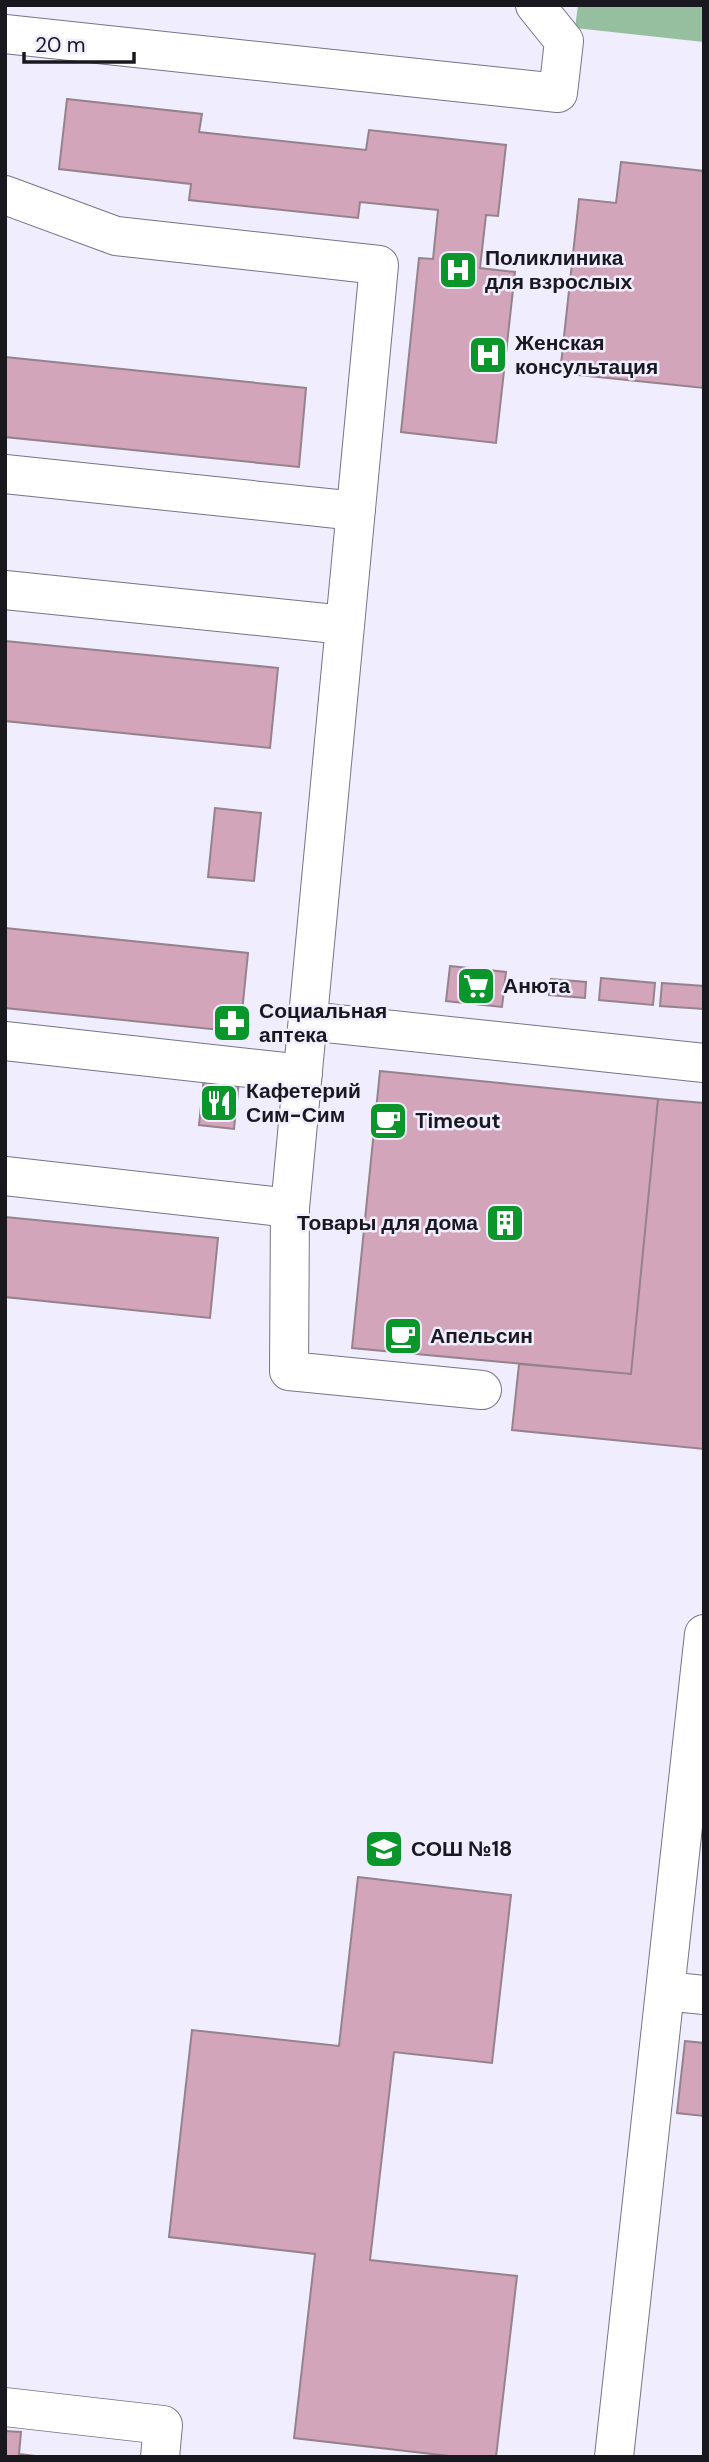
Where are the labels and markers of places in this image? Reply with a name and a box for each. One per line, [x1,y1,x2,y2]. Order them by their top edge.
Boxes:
place label: Поликлиника для взрослых [485,244,633,296]
hospital icon: Поликлиника для взрослых [437,249,479,291]
place label: Женская консультация [514,329,658,381]
hospital icon: Женская консультация [467,334,509,376]
supermarket icon: Анюта [455,965,497,1007]
place label: Анюта [503,972,571,1000]
place label: Социальная аптека [259,997,387,1049]
pharmacy icon: Социальная аптека [211,1002,253,1044]
place label: Кафетерий Сим-Сим [246,1077,361,1129]
restaurant icon: Кафетерий Сим-Сим [198,1082,240,1124]
cafe icon: Timeout [367,1100,409,1142]
place label: Timeout [415,1107,501,1135]
building icon: Товары для дома [484,1202,526,1244]
place label: Товары для дома [297,1209,478,1237]
cafe icon: Апельсин [382,1315,424,1357]
place label: Апельсин [430,1322,533,1350]
school or university icon: СОШ №18 [363,1828,405,1870]
place label: СОШ №18 [411,1835,512,1863]

